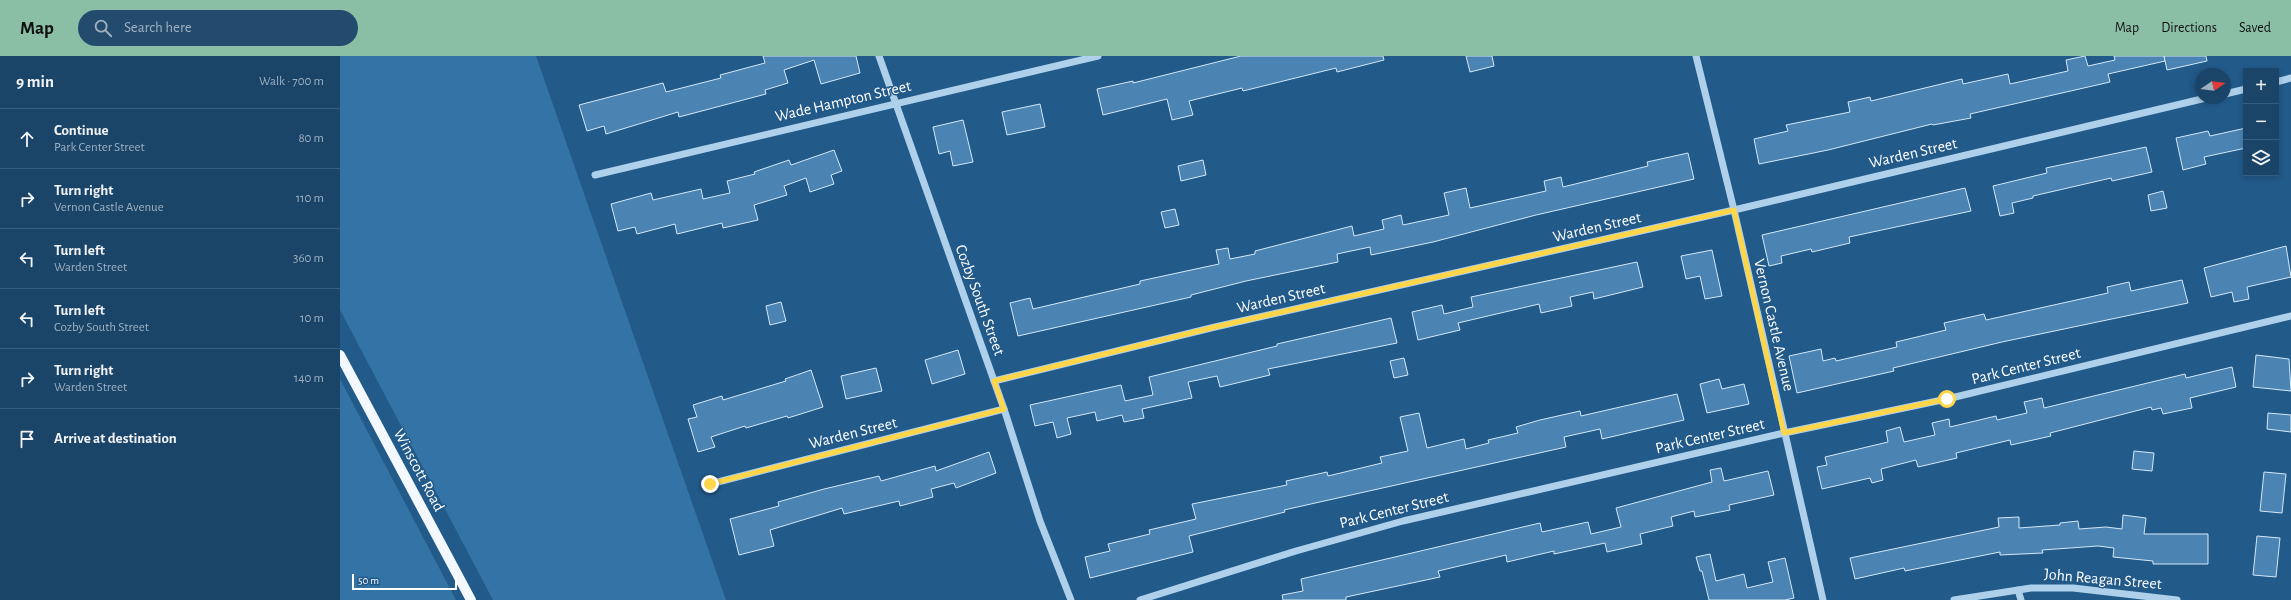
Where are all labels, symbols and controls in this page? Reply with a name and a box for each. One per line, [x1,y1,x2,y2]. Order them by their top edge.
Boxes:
search box [78,10,358,46]
icon: search [92,17,114,39]
text: Map [20,19,54,38]
text: Search here [124,20,192,35]
text: Map [2115,21,2139,35]
text: Directions [2161,21,2217,35]
text: Saved [2239,21,2271,35]
north arrow [2195,68,2231,104]
map controls [2243,68,2279,176]
button: + [2243,68,2279,104]
text: 9 min [16,73,54,90]
text: Walk · 700 m [259,75,324,88]
street label: Wade Hampton Street [773,78,913,124]
button: − [2243,104,2279,140]
text: Continue [54,123,109,138]
icon: ahead [16,128,38,150]
text: 80 m [298,132,324,145]
street label: Warden Street [1867,135,1959,171]
button: layers [2243,140,2279,176]
text: Park Center Street [54,141,145,154]
text: Turn right [54,183,113,198]
icon: right [16,188,38,210]
text: 110 m [296,192,324,205]
text: Vernon Castle Avenue [54,201,164,214]
street label: Warden Street [1551,209,1643,245]
street label: Cozby South Street [952,242,1007,358]
text: Turn left [54,243,105,258]
icon: left [16,248,38,270]
text: 360 m [293,252,324,265]
street label: Vernon Castle Avenue [1751,257,1797,393]
text: Warden Street [54,261,127,274]
street label: Warden Street [1235,280,1327,316]
text: Turn left [54,303,105,318]
icon: left [16,308,38,330]
text: 10 m [300,312,324,325]
text: Cozby South Street [54,321,149,334]
street label: Park Center Street [1970,345,2082,387]
text: Turn right [54,363,113,378]
icon: right [16,368,38,390]
text: 140 m [294,372,324,385]
text: Warden Street [54,381,127,394]
route start [1938,390,1956,408]
street label: Warden Street [807,414,899,452]
street label: Park Center Street [1654,416,1766,456]
street label: Winscott Road [391,426,447,514]
icon: arrive [16,428,38,450]
text: Arrive at destination [54,431,177,446]
route end [701,475,719,493]
street label: Park Center Street [1338,489,1450,531]
street label: John Reagan Street [2044,566,2162,592]
scale bar [352,572,457,591]
text: 50 m [358,575,379,586]

